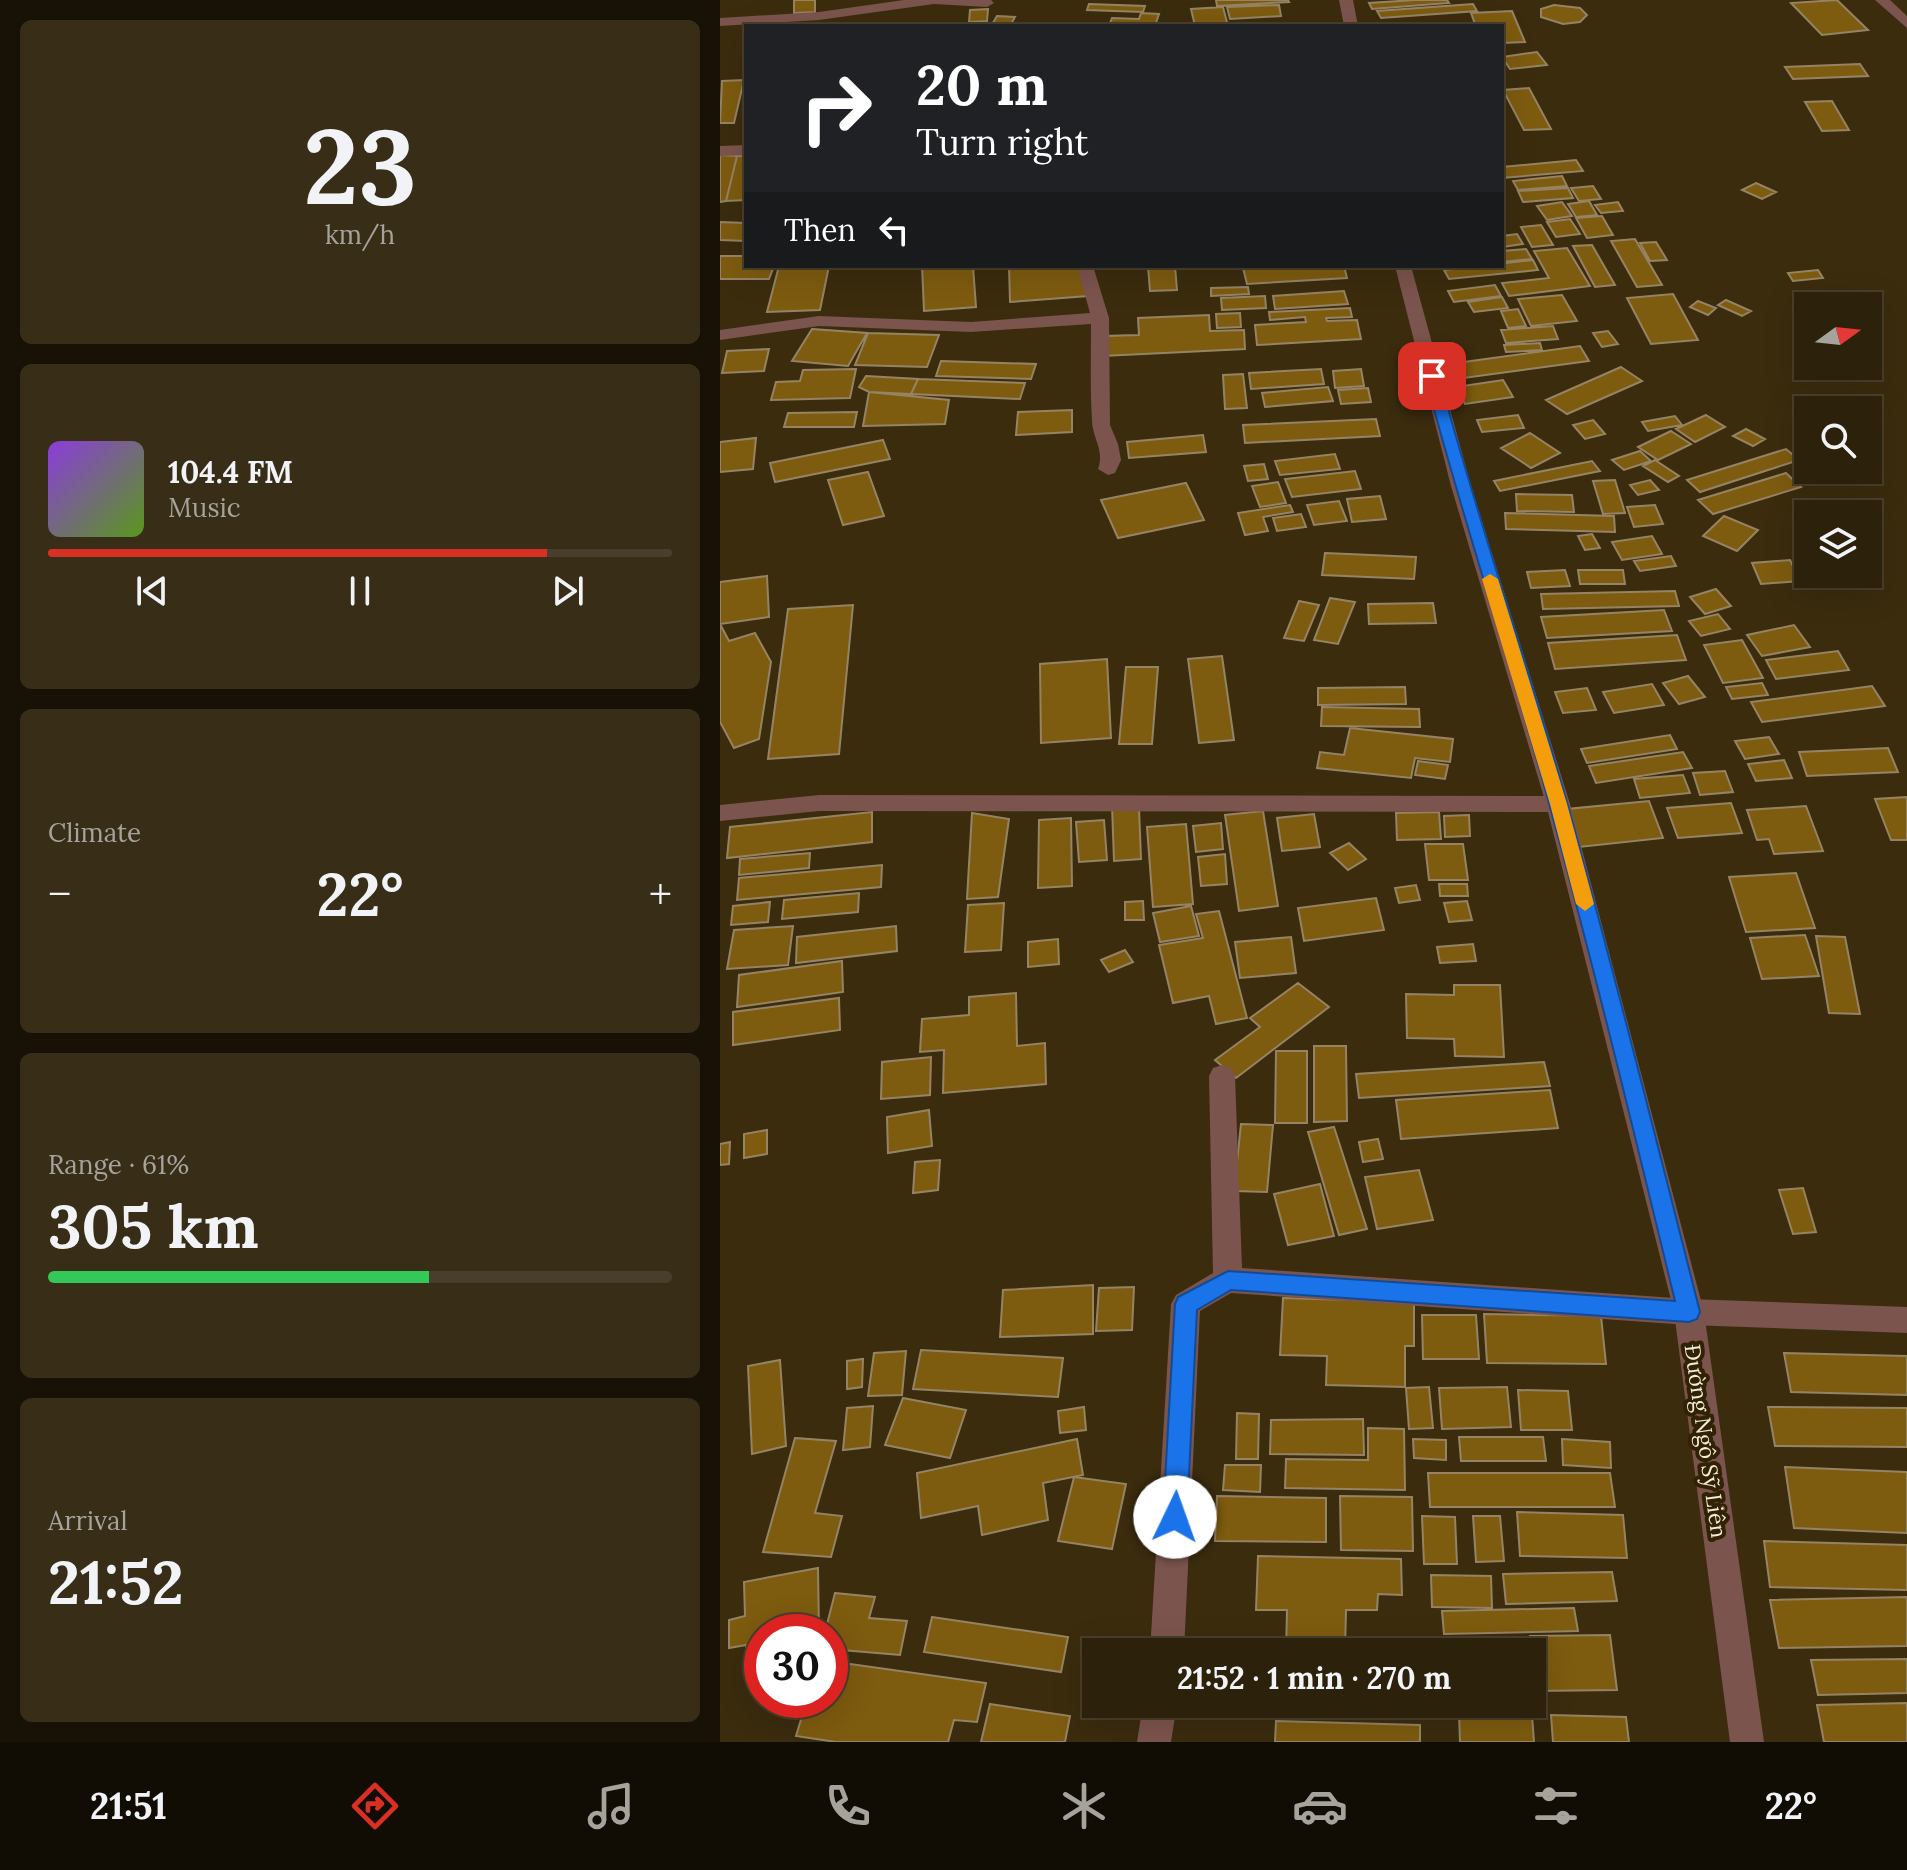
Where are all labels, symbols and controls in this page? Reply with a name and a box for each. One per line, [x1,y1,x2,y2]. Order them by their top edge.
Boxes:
text: 20 m [916,49,1048,120]
icon: right [784,56,888,160]
text: 23 [303,99,417,232]
text: Turn right [916,119,1089,165]
icon: left [872,208,916,252]
text: Then [784,211,856,249]
text: km/h [325,218,395,251]
north arrow [1794,292,1882,380]
map controls [1794,292,1882,588]
pin [1398,342,1466,410]
icon: arrive [1410,354,1454,398]
button: search [1794,396,1882,484]
text: 104.4 FM [168,453,293,491]
text: Music [168,491,241,524]
button: layers [1794,500,1882,588]
icon: previous [130,569,174,613]
icon: pause [338,569,382,613]
icon: next [546,569,590,613]
text: Climate [48,816,141,849]
text: 22° [317,856,403,932]
text: − [48,866,71,922]
text: + [649,866,672,922]
text: Range · 61% [48,1148,189,1181]
text: 305 km [48,1188,259,1264]
street label: Đường Ngô Sỹ Liên [1679,1342,1733,1540]
position arrow [1133,1475,1217,1559]
text: Arrival [48,1504,127,1537]
text: 21:52 [48,1544,184,1620]
speed limit sign: 30 [744,1614,848,1718]
text: 21:52 · 1 min · 270 m [1177,1659,1451,1697]
icon: directions [347,1778,403,1834]
icon: music [583,1778,639,1834]
icon: phone [820,1778,876,1834]
icon: climate [1056,1778,1112,1834]
icon: car [1292,1778,1348,1834]
icon: filters [1528,1778,1584,1834]
text: 21:51 [90,1783,167,1829]
text: 22° [1765,1783,1817,1829]

